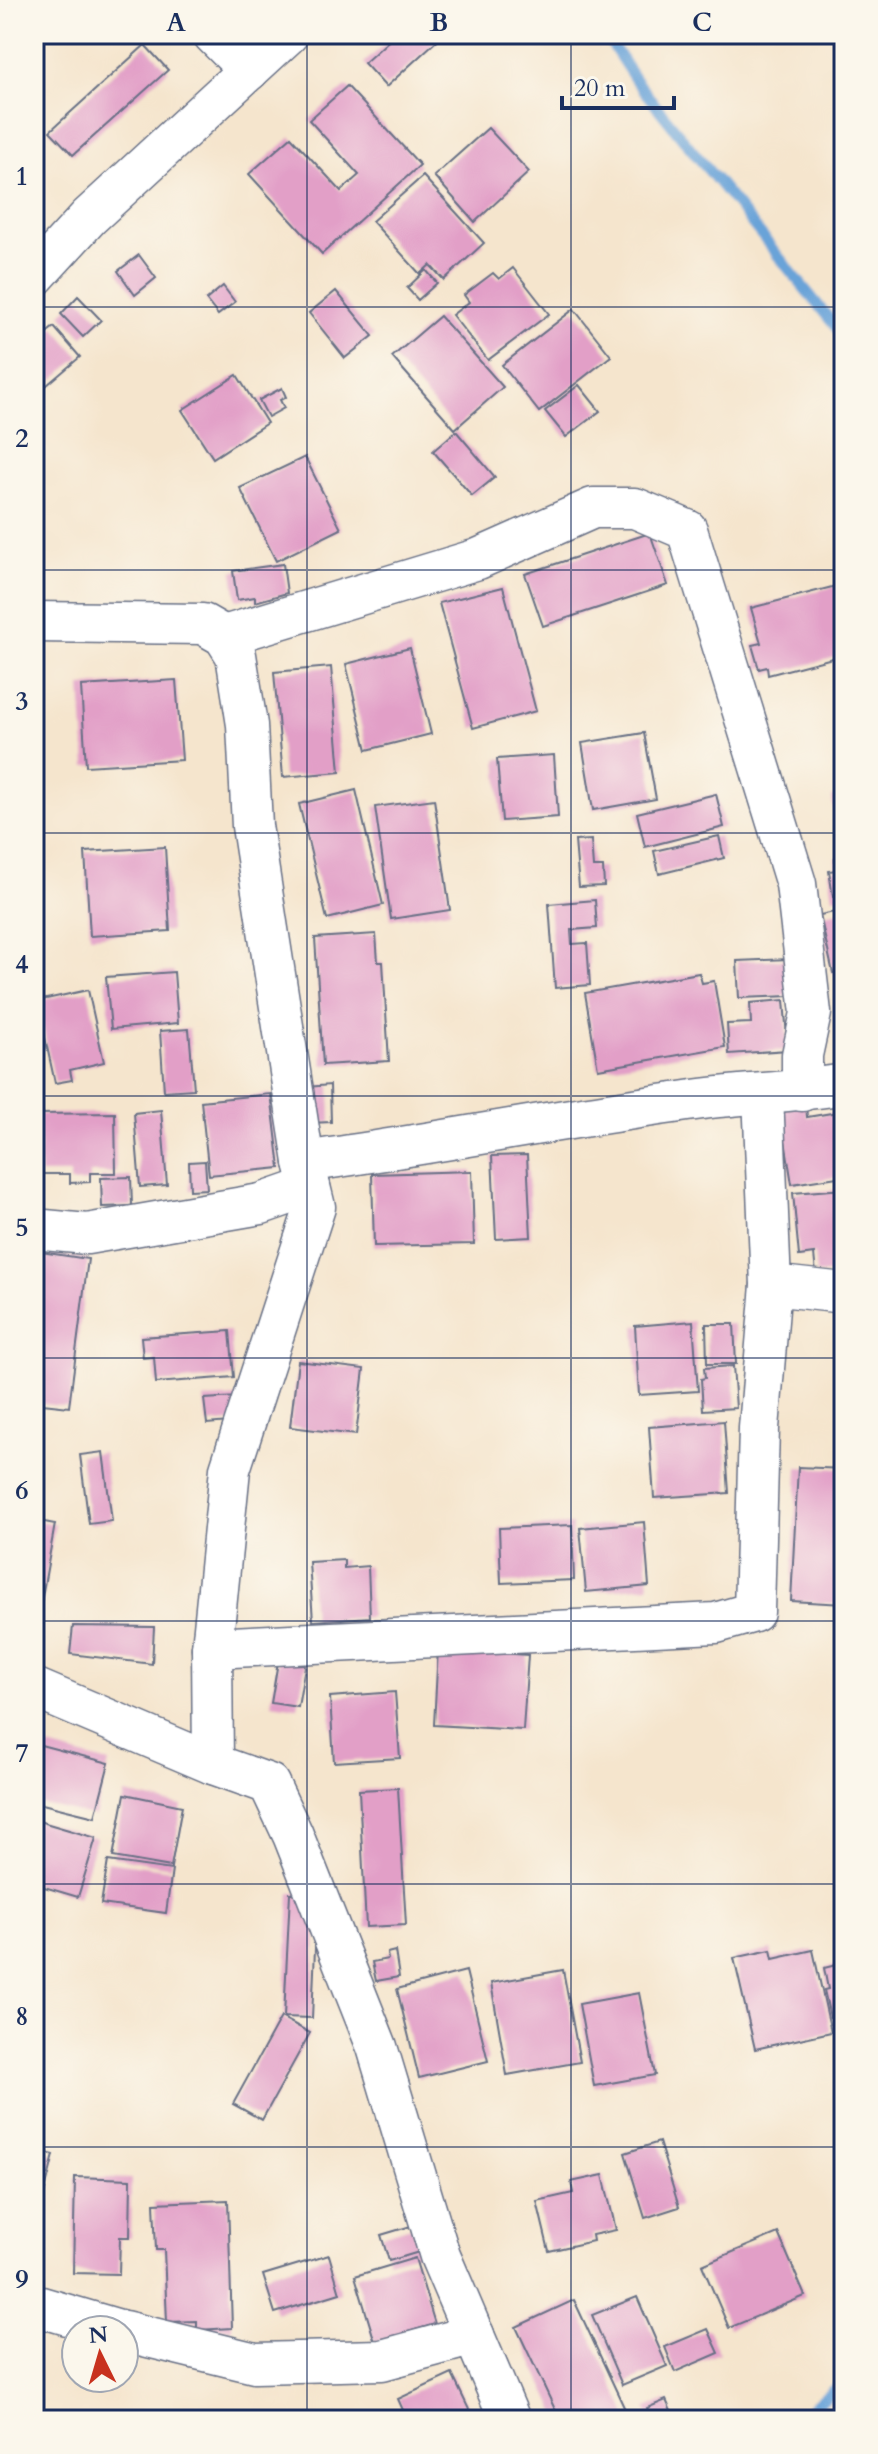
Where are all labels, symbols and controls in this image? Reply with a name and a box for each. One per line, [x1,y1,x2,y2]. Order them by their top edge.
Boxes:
text: A [166,5,186,40]
text: B [430,5,448,40]
text: C [692,5,712,40]
scale bar [562,60,674,110]
text: 20 m [574,72,626,105]
text: 1 [15,159,29,194]
text: 2 [15,421,29,456]
text: 3 [15,684,29,719]
text: 4 [15,947,29,982]
text: 5 [15,1210,29,1245]
text: 6 [15,1473,29,1508]
text: 7 [15,1736,29,1771]
text: 8 [15,1999,29,2034]
text: 9 [15,2262,29,2297]
north arrow [60,2314,140,2394]
text: N [88,2319,109,2351]

